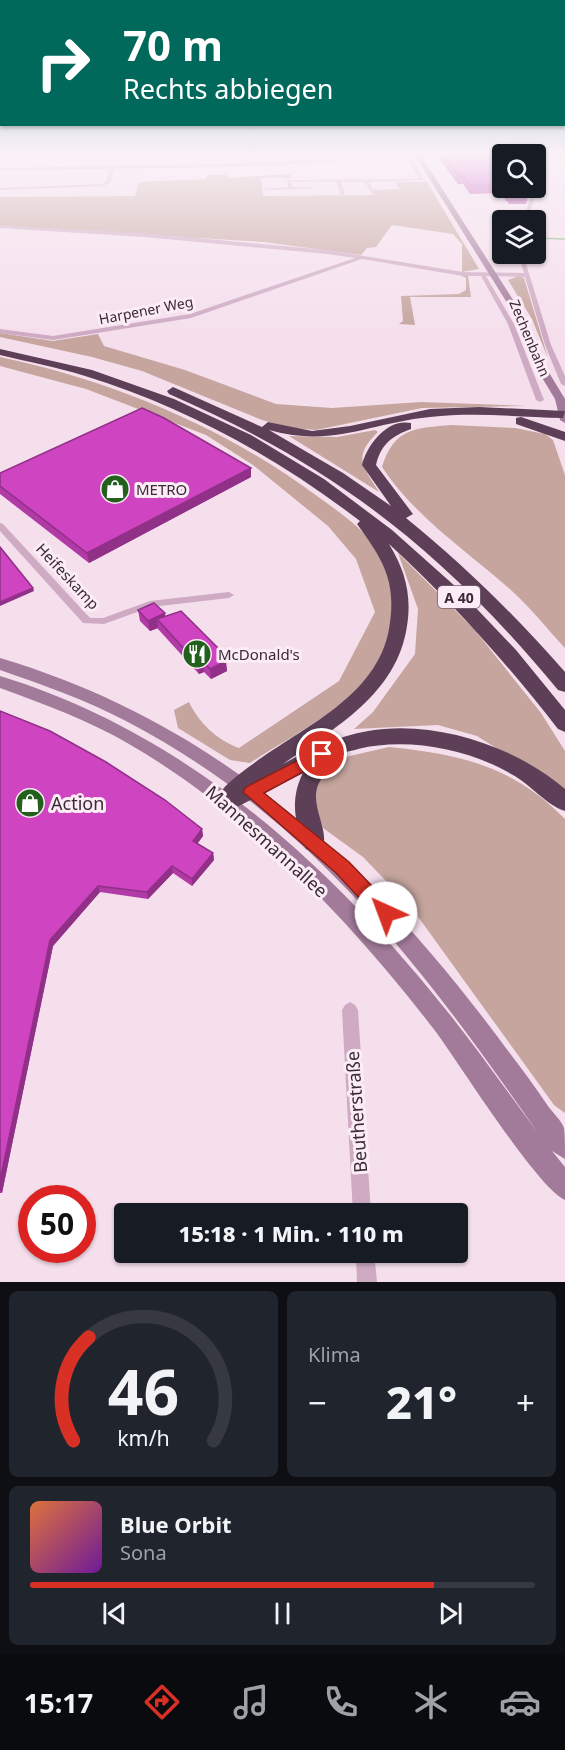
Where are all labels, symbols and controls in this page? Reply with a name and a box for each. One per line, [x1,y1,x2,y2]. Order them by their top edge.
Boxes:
text: 70 m [123,16,223,73]
icon: right [24,24,102,102]
text: Rechts abbiegen [123,70,333,107]
map controls [492,144,546,264]
button: search [492,144,546,198]
button: layers [492,210,546,264]
street label: Harpener Weg [97,292,195,328]
street label: Zechenbahn [505,297,555,379]
shop icon: METRO [99,473,131,505]
place label: METRO [136,479,187,499]
street label: Heifeskamp [32,538,104,614]
road number: A 40 [438,586,480,608]
restaurant icon: McDonald's [181,638,213,670]
place label: McDonald's [218,644,300,664]
pin [296,728,347,779]
icon: arrive [305,737,338,770]
street label: Mannesmannallee [201,780,333,902]
shop icon: Action [14,787,46,819]
place label: Action [51,791,104,815]
position arrow [354,881,418,945]
street label: Beutherstraße [340,1050,372,1174]
speed limit sign: 50 [18,1185,96,1263]
text: 15:18 · 1 Min. · 110 m [178,1218,404,1248]
text: Klima [308,1341,361,1368]
text: 46 [108,1348,179,1433]
text: 21° [386,1371,457,1432]
text: − [308,1380,327,1425]
text: + [516,1380,535,1425]
text: km/h [117,1423,170,1452]
text: Blue Orbit [120,1509,232,1539]
text: Sona [120,1539,167,1566]
icon: previous [98,1597,131,1630]
icon: pause [266,1597,299,1630]
icon: next [434,1597,467,1630]
icon: directions [141,1681,183,1723]
icon: music [230,1681,272,1723]
icon: phone [320,1681,362,1723]
icon: climate [410,1681,452,1723]
icon: car [499,1681,541,1723]
text: 15:17 [24,1684,93,1721]

